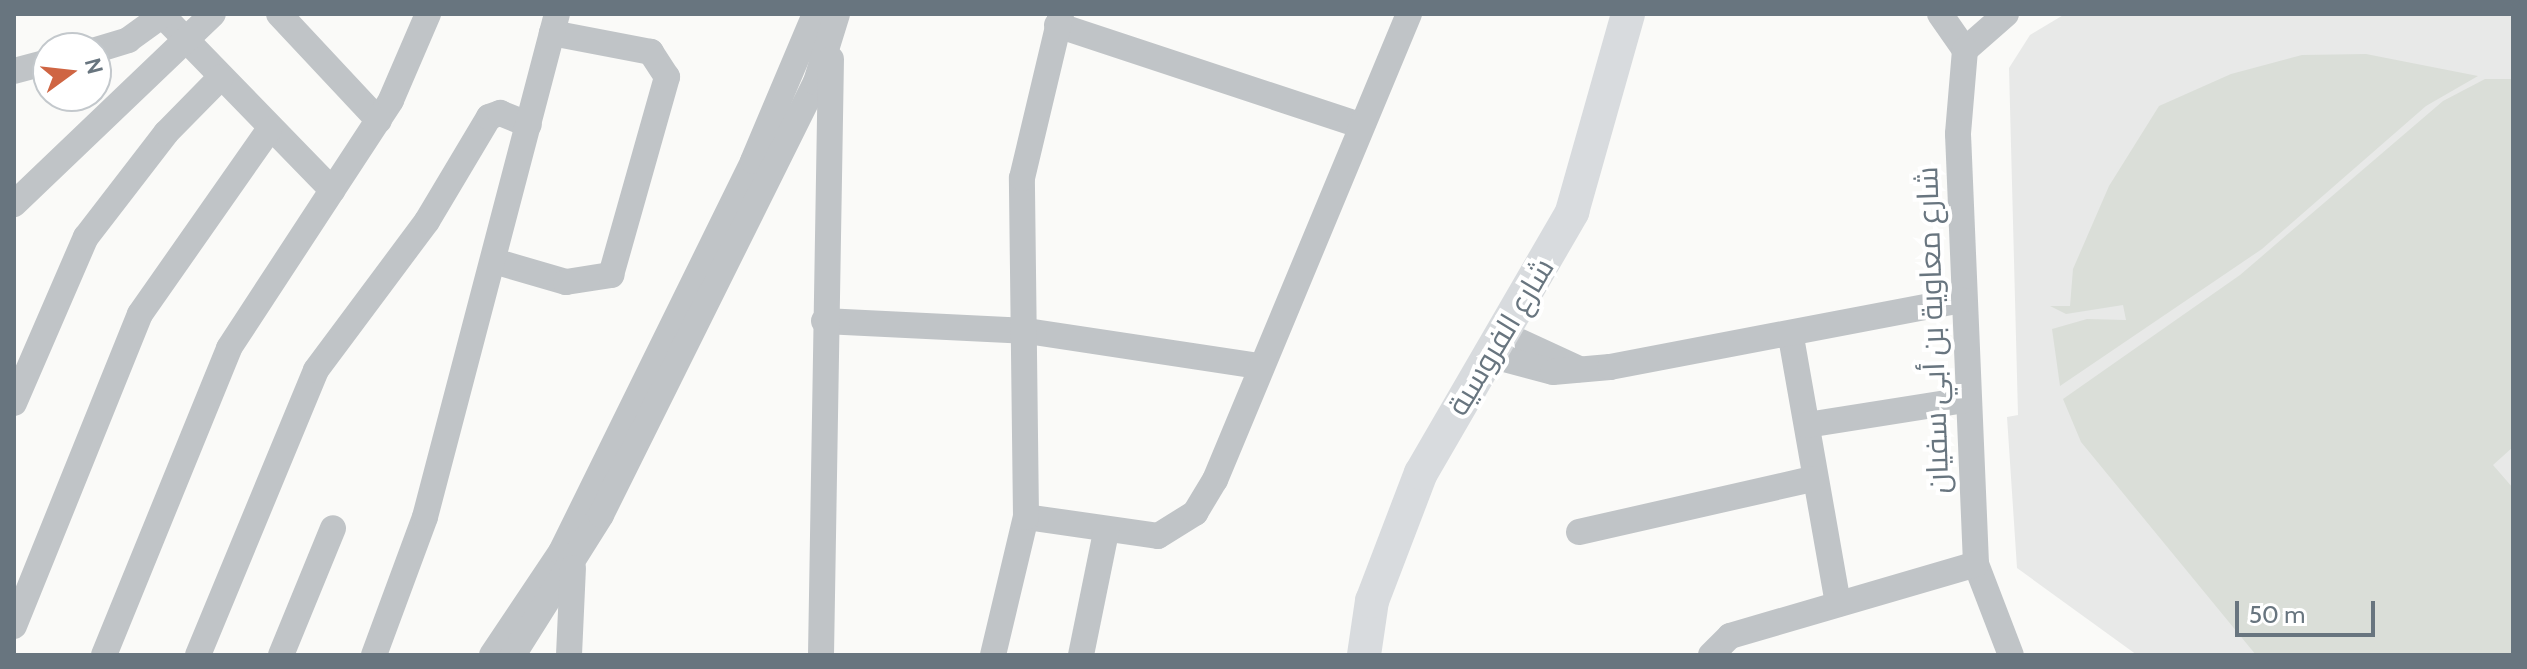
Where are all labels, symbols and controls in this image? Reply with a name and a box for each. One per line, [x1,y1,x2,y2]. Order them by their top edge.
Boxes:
north arrow [32,32,112,112]
text: N [79,55,109,77]
street label: شارع معاوية بن أبي سفيان [1909,166,1957,494]
street label: شارع الفروسية [1440,252,1562,422]
scale bar [2239,585,2379,635]
text: 50 m [2249,600,2305,629]

